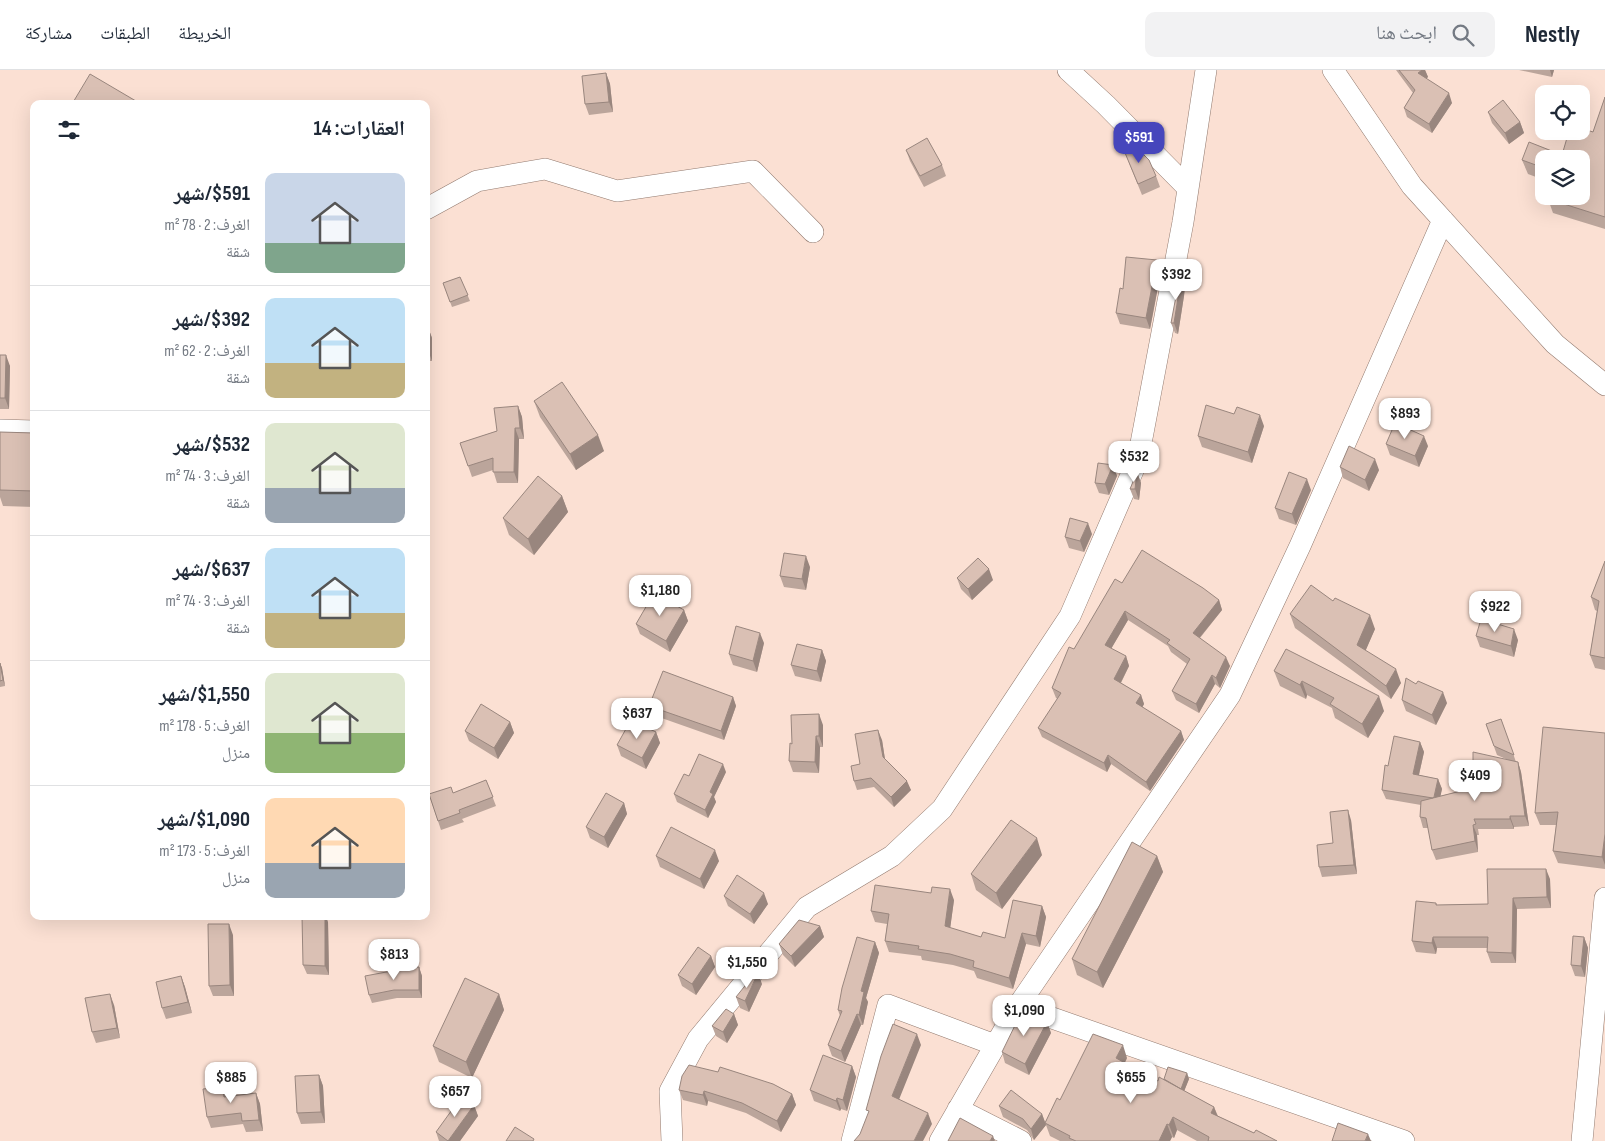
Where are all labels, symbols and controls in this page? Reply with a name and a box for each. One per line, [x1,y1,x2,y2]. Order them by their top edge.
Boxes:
search box [1145,12,1495,57]
text: Nestly [1525,20,1580,49]
icon: search [1449,21,1477,49]
text: ابحث هنا [1376,22,1437,45]
text: مشاركة [25,23,72,44]
text: الطبقات [100,23,150,44]
text: الخريطة [178,23,231,44]
map controls [1535,85,1590,205]
button: locate [1535,85,1590,140]
icon: filters [55,116,83,144]
text: العقارات: 14 [313,116,405,141]
pin: $591 [1109,122,1169,164]
text: $591 [1124,128,1154,147]
button: layers [1535,150,1590,205]
text: $591/شهر [174,181,250,206]
icon: home [305,193,365,253]
text: الغرف: 2 · 78 m² [165,216,250,235]
text: شقة [226,243,250,262]
pin: $392 [1146,258,1206,301]
text: $392 [1161,265,1191,284]
text: $392/شهر [172,307,250,332]
icon: home [305,318,365,378]
text: الغرف: 2 · 62 m² [164,342,250,361]
text: شقة [226,369,250,388]
pin: $893 [1375,398,1435,440]
text: $893 [1390,404,1420,423]
text: $532/شهر [173,432,250,457]
pin: $532 [1104,440,1164,483]
icon: home [305,443,365,503]
text: $532 [1119,447,1149,466]
text: الغرف: 3 · 74 m² [166,467,250,486]
text: شقة [226,494,250,513]
text: $637/شهر [173,557,250,582]
icon: home [305,568,365,628]
pin: $1,180 [619,574,701,617]
text: $1,180 [640,581,680,600]
pin: $922 [1465,590,1525,633]
text: الغرف: 3 · 74 m² [166,592,250,611]
text: $922 [1480,597,1510,616]
text: شقة [226,619,250,638]
text: $1,550/شهر [159,682,250,707]
icon: home [305,693,365,753]
pin: $637 [607,698,667,740]
text: $637 [622,704,652,723]
text: الغرف: 5 · 178 m² [159,717,250,736]
text: منزل [222,744,250,763]
pin: $409 [1445,760,1505,802]
text: $409 [1460,766,1490,785]
text: $1,090/شهر [158,807,250,832]
icon: home [305,818,365,878]
text: الغرف: 5 · 173 m² [159,842,250,861]
text: منزل [222,869,250,888]
pin: $813 [364,938,424,981]
text: $813 [379,945,409,964]
pin: $1,550 [706,946,788,989]
text: $1,550 [727,953,767,972]
pin: $1,090 [983,994,1065,1037]
text: $1,090 [1003,1001,1045,1020]
pin: $885 [201,1062,261,1104]
pin: $655 [1101,1062,1161,1104]
text: $885 [216,1068,246,1087]
text: $655 [1116,1068,1146,1087]
pin: $657 [425,1076,485,1118]
text: $657 [440,1082,470,1101]

